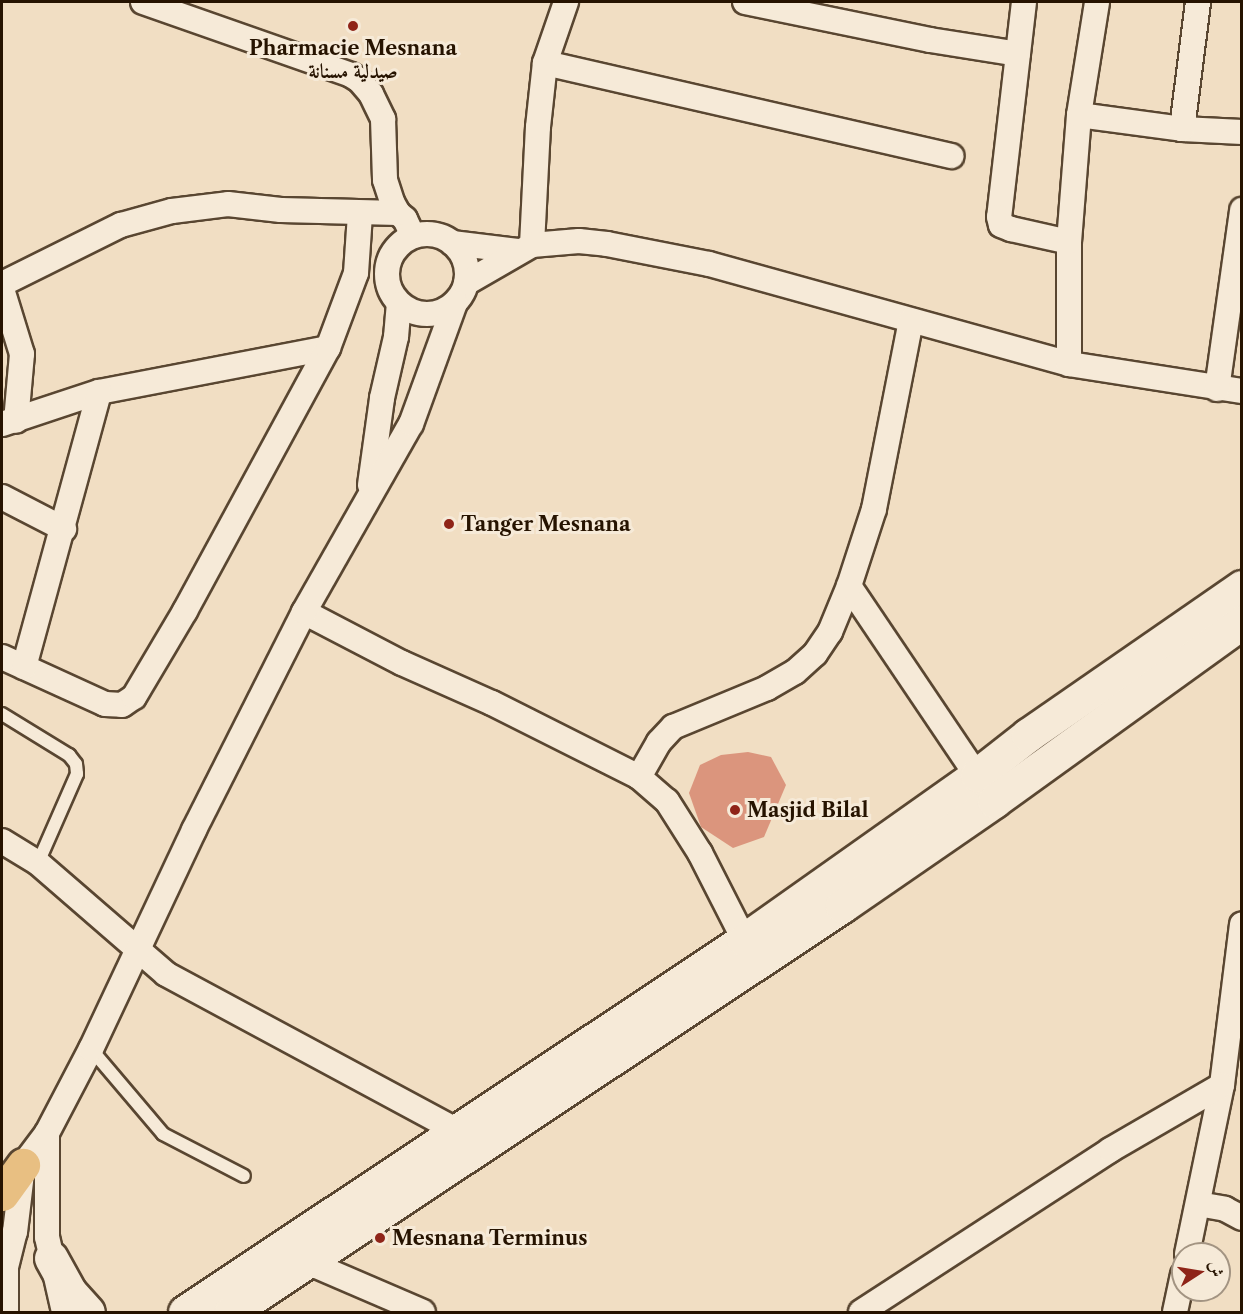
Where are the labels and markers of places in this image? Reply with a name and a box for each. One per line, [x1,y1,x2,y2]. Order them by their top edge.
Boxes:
marker: Pharmacie Mesnana صيدلية مسنانة [346,19,360,33]
place label: Pharmacie Mesnana صيدلية مسنانة [249,36,457,83]
place label: Tanger Mesnana [461,512,631,536]
marker: Tanger Mesnana [442,517,456,531]
place label: Masjid Bilal [747,798,869,822]
marker: Masjid Bilal [728,803,742,817]
place label: Mesnana Terminus [392,1226,588,1250]
marker: Mesnana Terminus [373,1231,387,1245]

